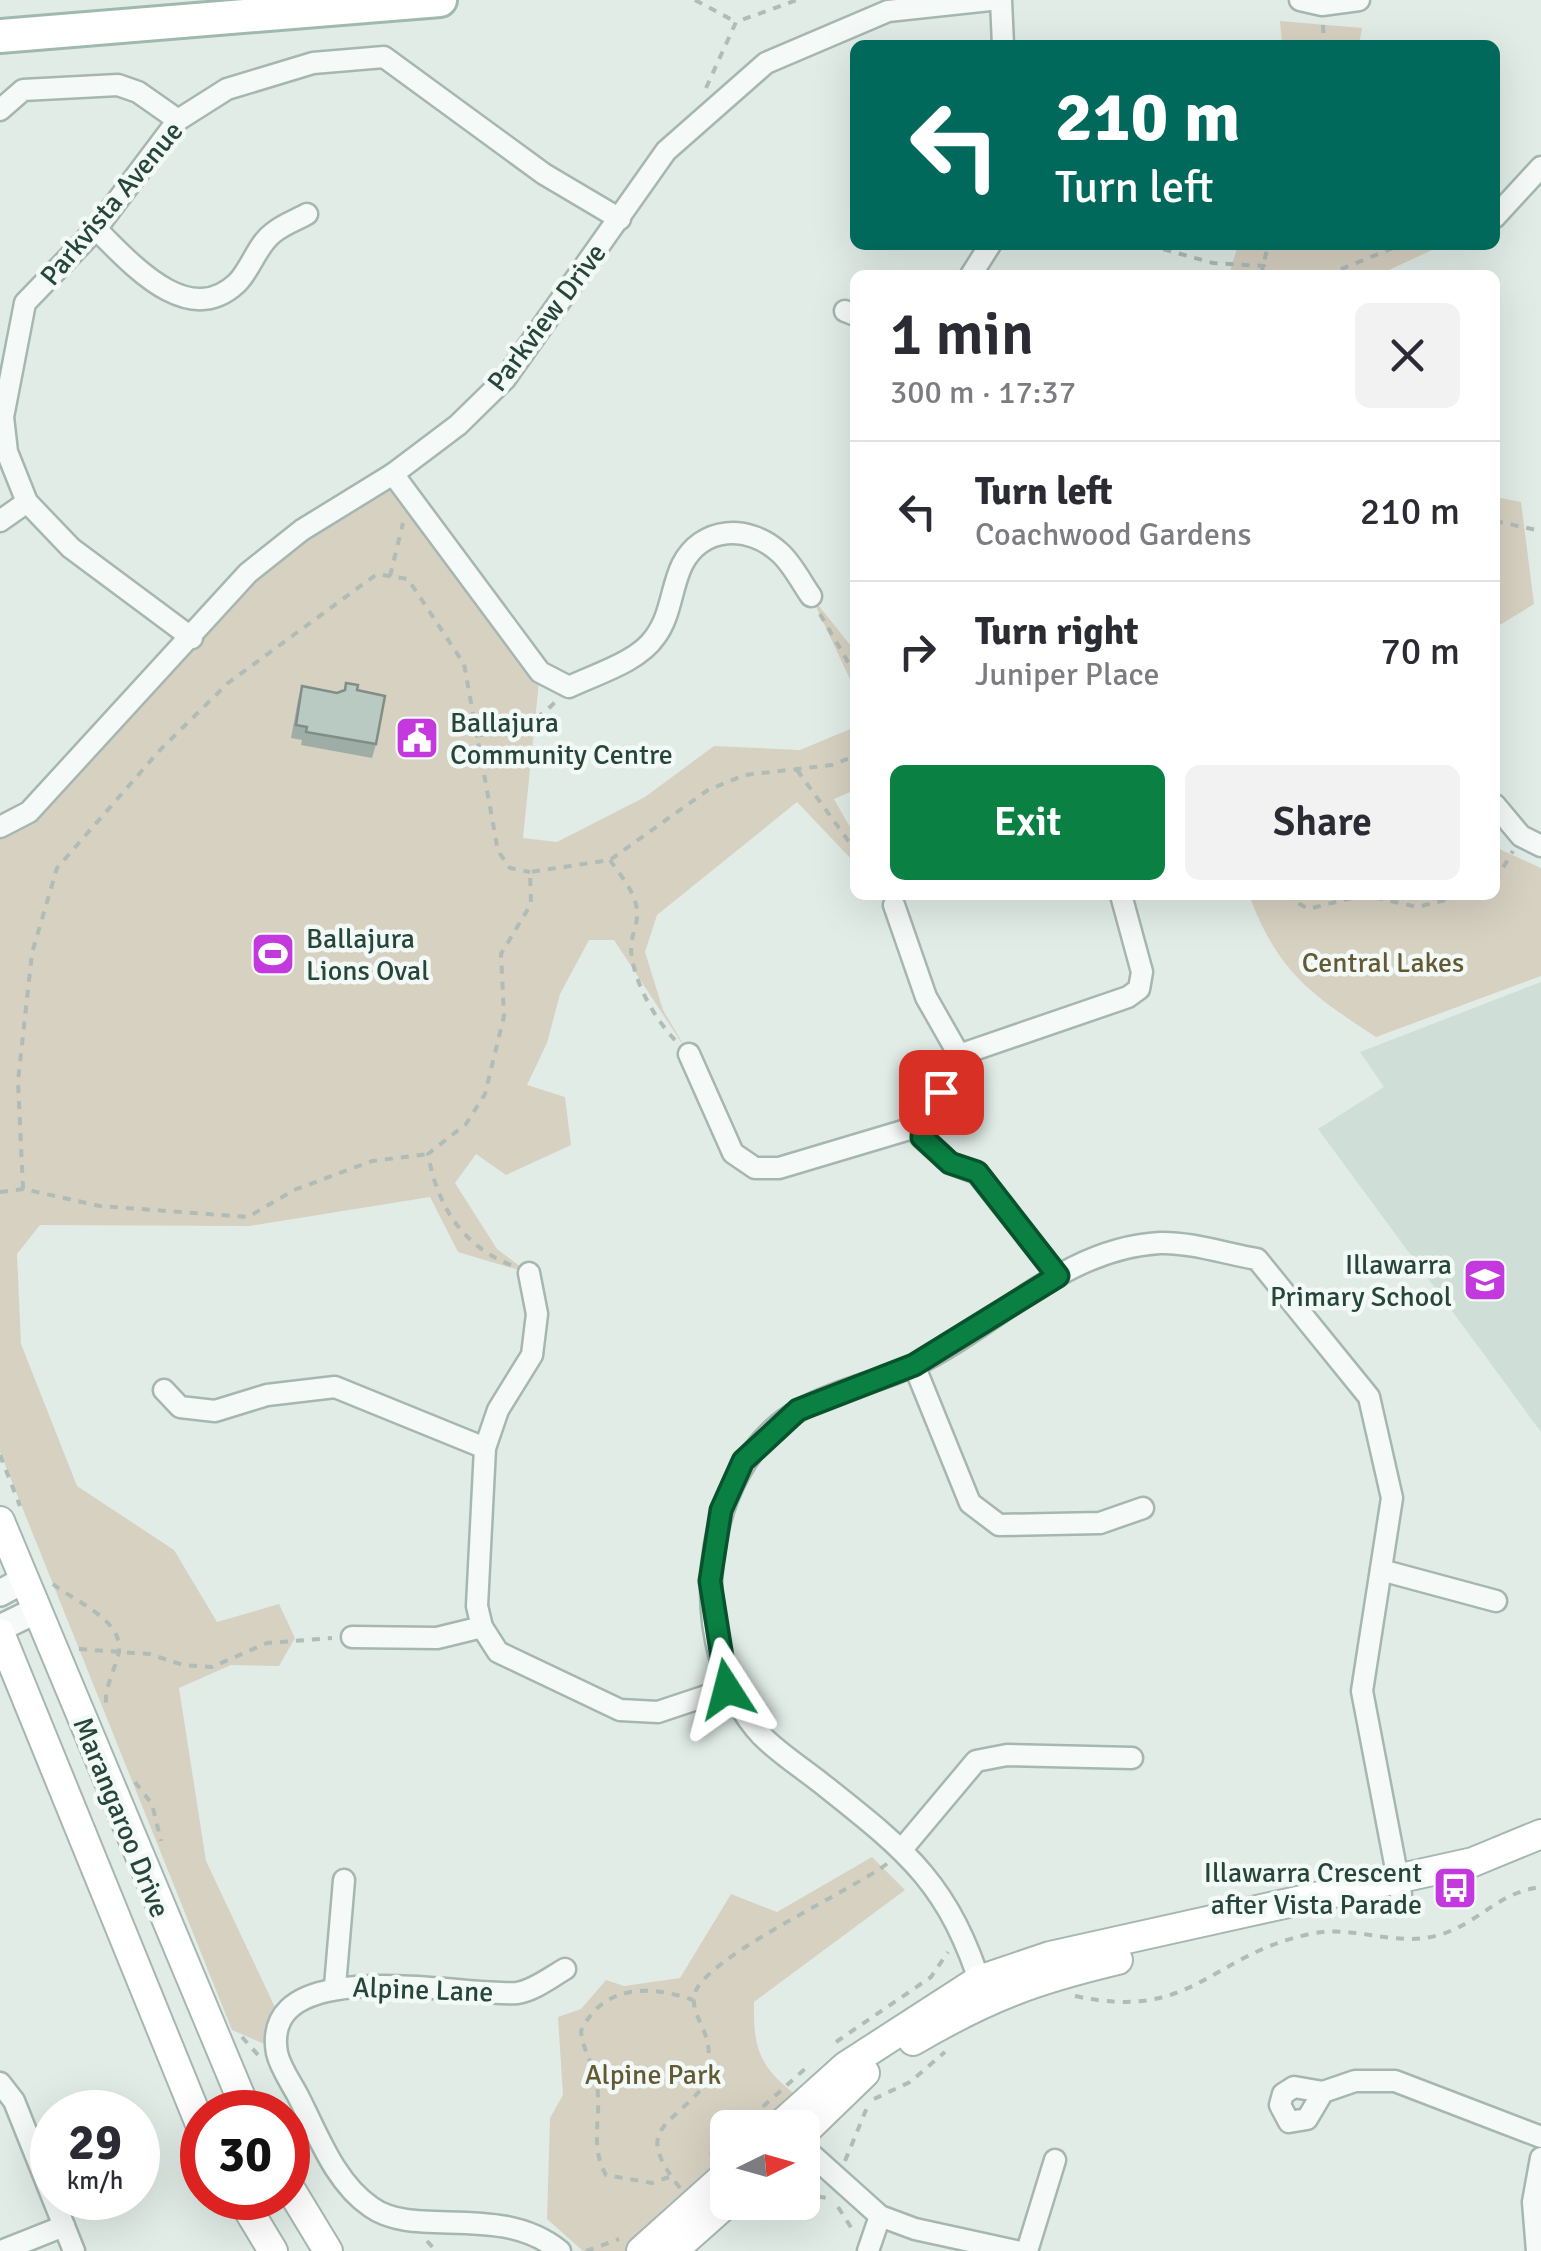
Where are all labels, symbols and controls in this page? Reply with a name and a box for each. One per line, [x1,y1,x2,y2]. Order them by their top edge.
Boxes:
text: 210 m [1055,74,1240,160]
icon: left [890,80,1020,210]
street label: Parkvista Avenue [33,115,190,293]
text: Turn left [1055,160,1214,215]
street label: Parkview Drive [480,237,613,398]
text: 1 min [890,298,1034,372]
button: close [1355,303,1460,408]
text: 300 m · 17:37 [890,373,1076,412]
text: Turn left [975,468,1113,515]
icon: left [890,484,945,539]
text: 210 m [1360,488,1460,535]
text: Coachwood Gardens [975,515,1252,554]
text: Turn right [975,608,1139,655]
icon: right [890,624,945,679]
text: 70 m [1380,628,1460,675]
text: Juniper Place [975,655,1159,694]
place label: Ballajura Community Centre [450,706,673,772]
public building icon: Ballajura Community Centre [394,715,440,761]
button: Exit [890,765,1165,880]
button: Share [1185,765,1460,880]
place label: Ballajura Lions Oval [306,922,429,988]
sports icon: Ballajura Lions Oval [250,931,296,977]
park label: Central Lakes [1302,946,1464,980]
pin [899,1050,984,1135]
icon: arrive [914,1065,969,1120]
place label: Illawarra Primary School [1270,1248,1452,1314]
school or university icon: Illawarra Primary School [1462,1257,1508,1303]
position arrow [675,1637,779,1741]
street label: Marangaroo Drive [65,1712,177,1923]
place label: Illawarra Crescent after Vista Parade [1204,1856,1422,1922]
bus stop icon: Illawarra Crescent after Vista Parade [1432,1865,1478,1911]
street label: Alpine Lane [352,1971,494,2009]
park label: Alpine Park [585,2058,721,2092]
speed limit sign: 30 [180,2090,310,2220]
north arrow [710,2110,820,2220]
map controls [710,2110,820,2220]
text: 29 [68,2112,122,2174]
text: km/h [67,2165,123,2196]

